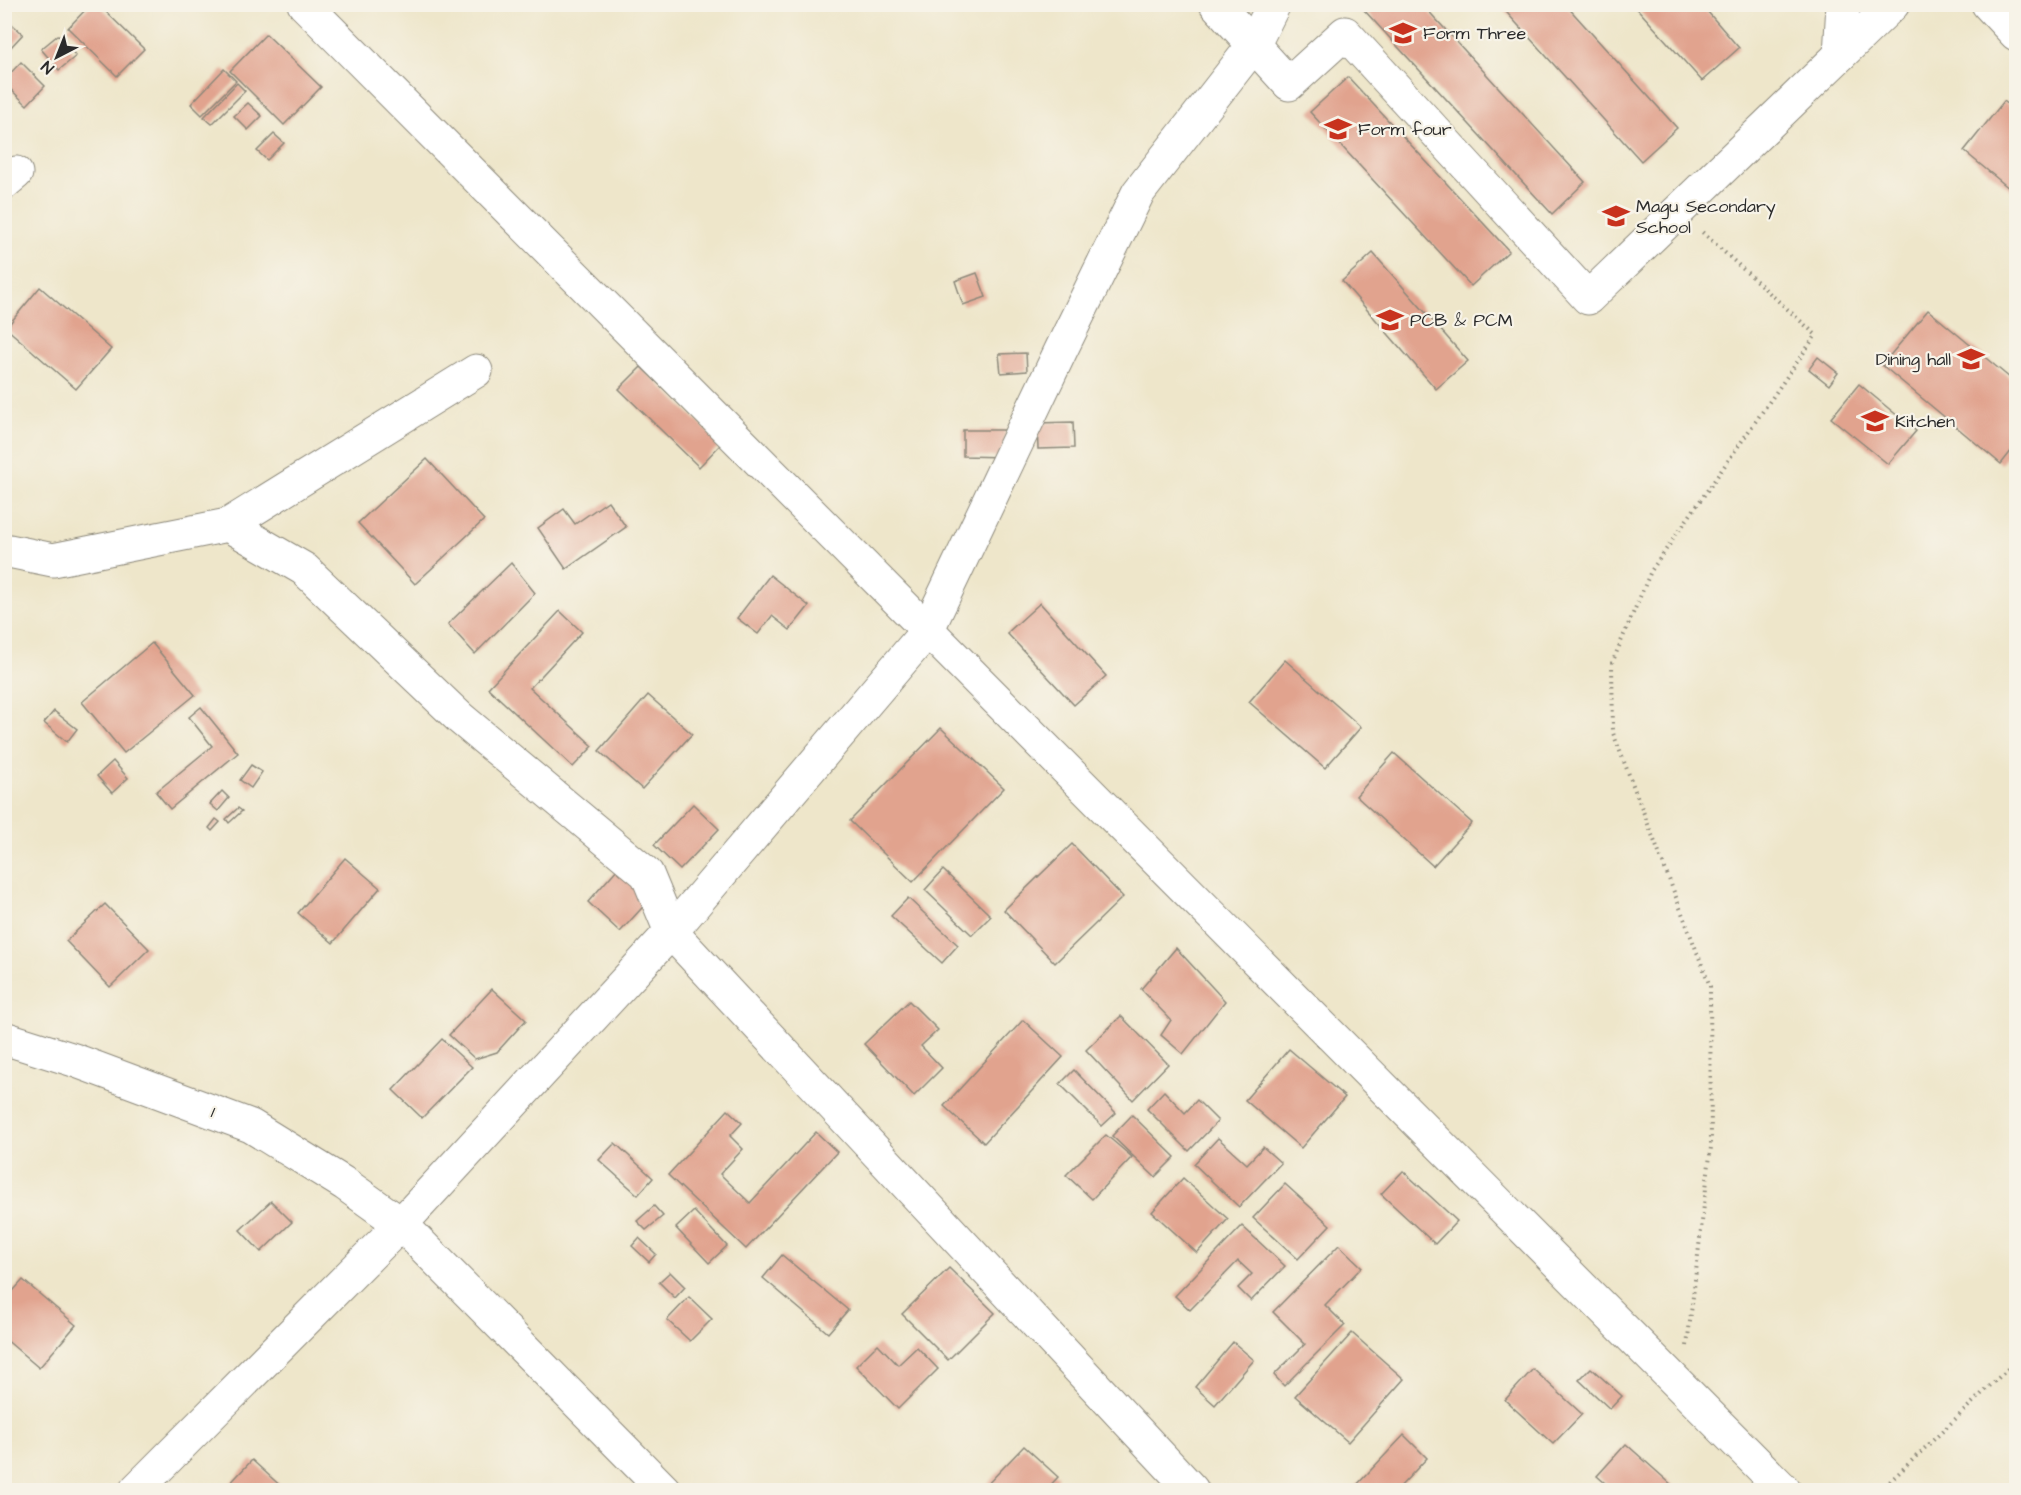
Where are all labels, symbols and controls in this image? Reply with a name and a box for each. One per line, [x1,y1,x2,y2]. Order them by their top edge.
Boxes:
school or university icon: Form Three [1388,18,1418,48]
place label: Form Three [1423,21,1527,46]
north arrow [27,27,87,87]
text: N [37,56,59,79]
school or university icon: Form four [1323,114,1353,144]
place label: Form four [1358,117,1452,142]
place label: Magu Secondary School [1636,194,1776,240]
school or university icon: Magu Secondary School [1601,201,1631,231]
school or university icon: PCB & PCM [1375,305,1405,335]
place label: PCB & PCM [1410,308,1513,333]
school or university icon: Dining hall [1956,344,1986,374]
place label: Dining hall [1876,347,1951,373]
school or university icon: Kitchen [1860,406,1890,436]
place label: Kitchen [1895,409,1955,434]
street label: 1 [207,1100,219,1124]

